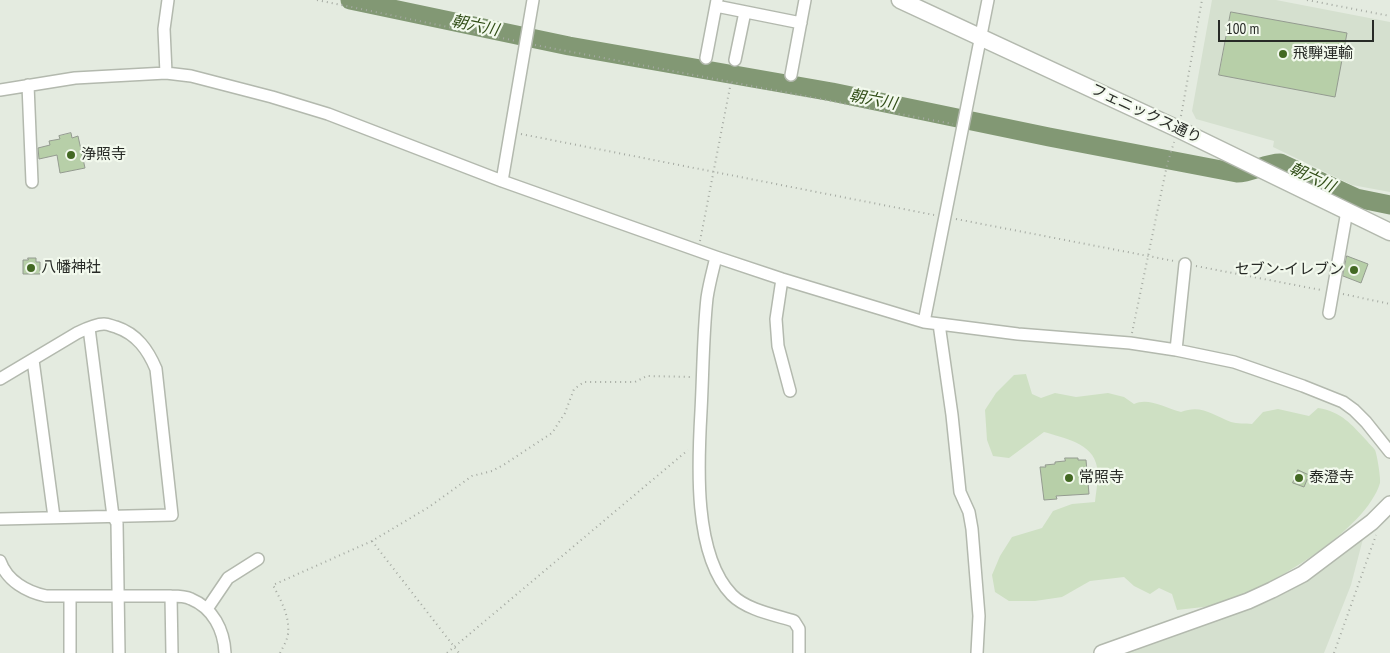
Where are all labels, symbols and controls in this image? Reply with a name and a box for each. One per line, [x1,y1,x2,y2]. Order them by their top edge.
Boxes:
scale bar [1220,10,1376,42]
water label: 朝六川 [450,12,500,40]
text: 100 m [1226,19,1259,38]
place label: 飛騨運輸 [1293,45,1353,63]
marker: 飛騨運輸 [1277,48,1289,60]
street label: フェニックス通り [1088,80,1204,148]
water label: 朝六川 [848,86,898,114]
place label: 浄照寺 [81,146,126,164]
marker: 浄照寺 [65,149,77,161]
water label: 朝六川 [1286,159,1338,197]
place label: 八幡神社 [41,259,101,277]
place label: セブン-イレブン [1235,261,1344,279]
marker: 八幡神社 [25,262,37,274]
marker: セブン-イレブン [1348,264,1360,276]
place label: 常照寺 [1079,469,1124,487]
place label: 泰澄寺 [1309,469,1354,487]
marker: 常照寺 [1063,472,1075,484]
marker: 泰澄寺 [1293,472,1305,484]

